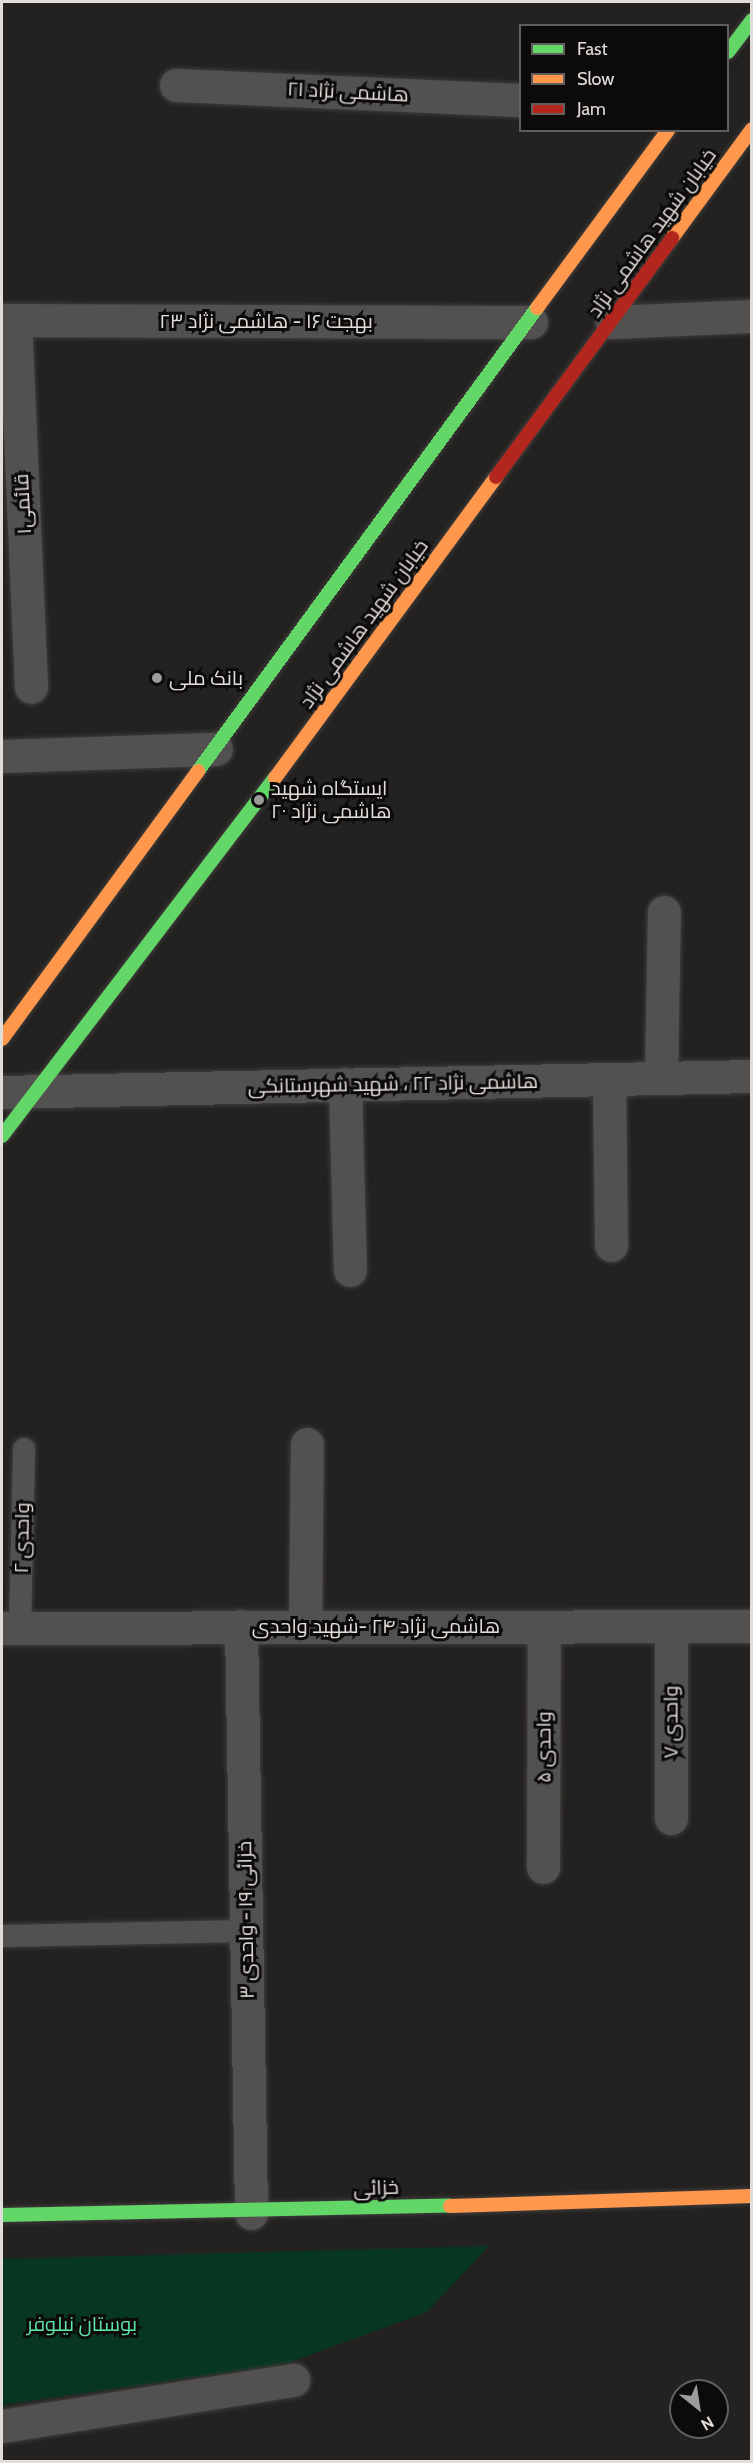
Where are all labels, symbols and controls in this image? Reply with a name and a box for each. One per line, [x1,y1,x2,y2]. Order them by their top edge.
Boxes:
legend [519,24,729,132]
text: Fast [577,38,608,60]
text: Slow [577,68,614,90]
street label: هاشمی نژاد ۲۱ [287,77,409,107]
text: Jam [577,98,606,120]
street label: خیابان شهید هاشمی نژاد [583,144,721,322]
street label: بهجت ۱۶ - هاشمی نژاد ۲۳ [159,309,373,333]
street label: قائمی۱ [9,473,37,535]
street label: خیابان شهید هاشمی نژاد [295,535,433,713]
place label: بانک ملی [169,666,243,690]
marker: بانک ملی [150,671,164,685]
place label: ایستگاه شهید هاشمی نژاد ۲۰ [271,777,391,824]
marker: ایستگاه شهید هاشمی نژاد ۲۰ [252,793,266,807]
street label: هاشمی نژاد ۲۲ ، شهید شهرستانکی [248,1069,538,1099]
street label: واحدی ۲ [9,1502,35,1574]
street label: هاشمی نژاد ۲۴ -شهید واحدی [252,1614,500,1638]
street label: واحدی ۷ [659,1686,683,1758]
street label: واحدی ۵ [532,1711,556,1783]
street label: خزائی ۱۹ - واحدی ۳ [233,1841,259,1999]
street label: خزائی [353,2175,399,2201]
park label: بوستان نیلوفر [27,2312,137,2336]
north arrow [669,2379,729,2439]
text: N [698,2412,717,2434]

